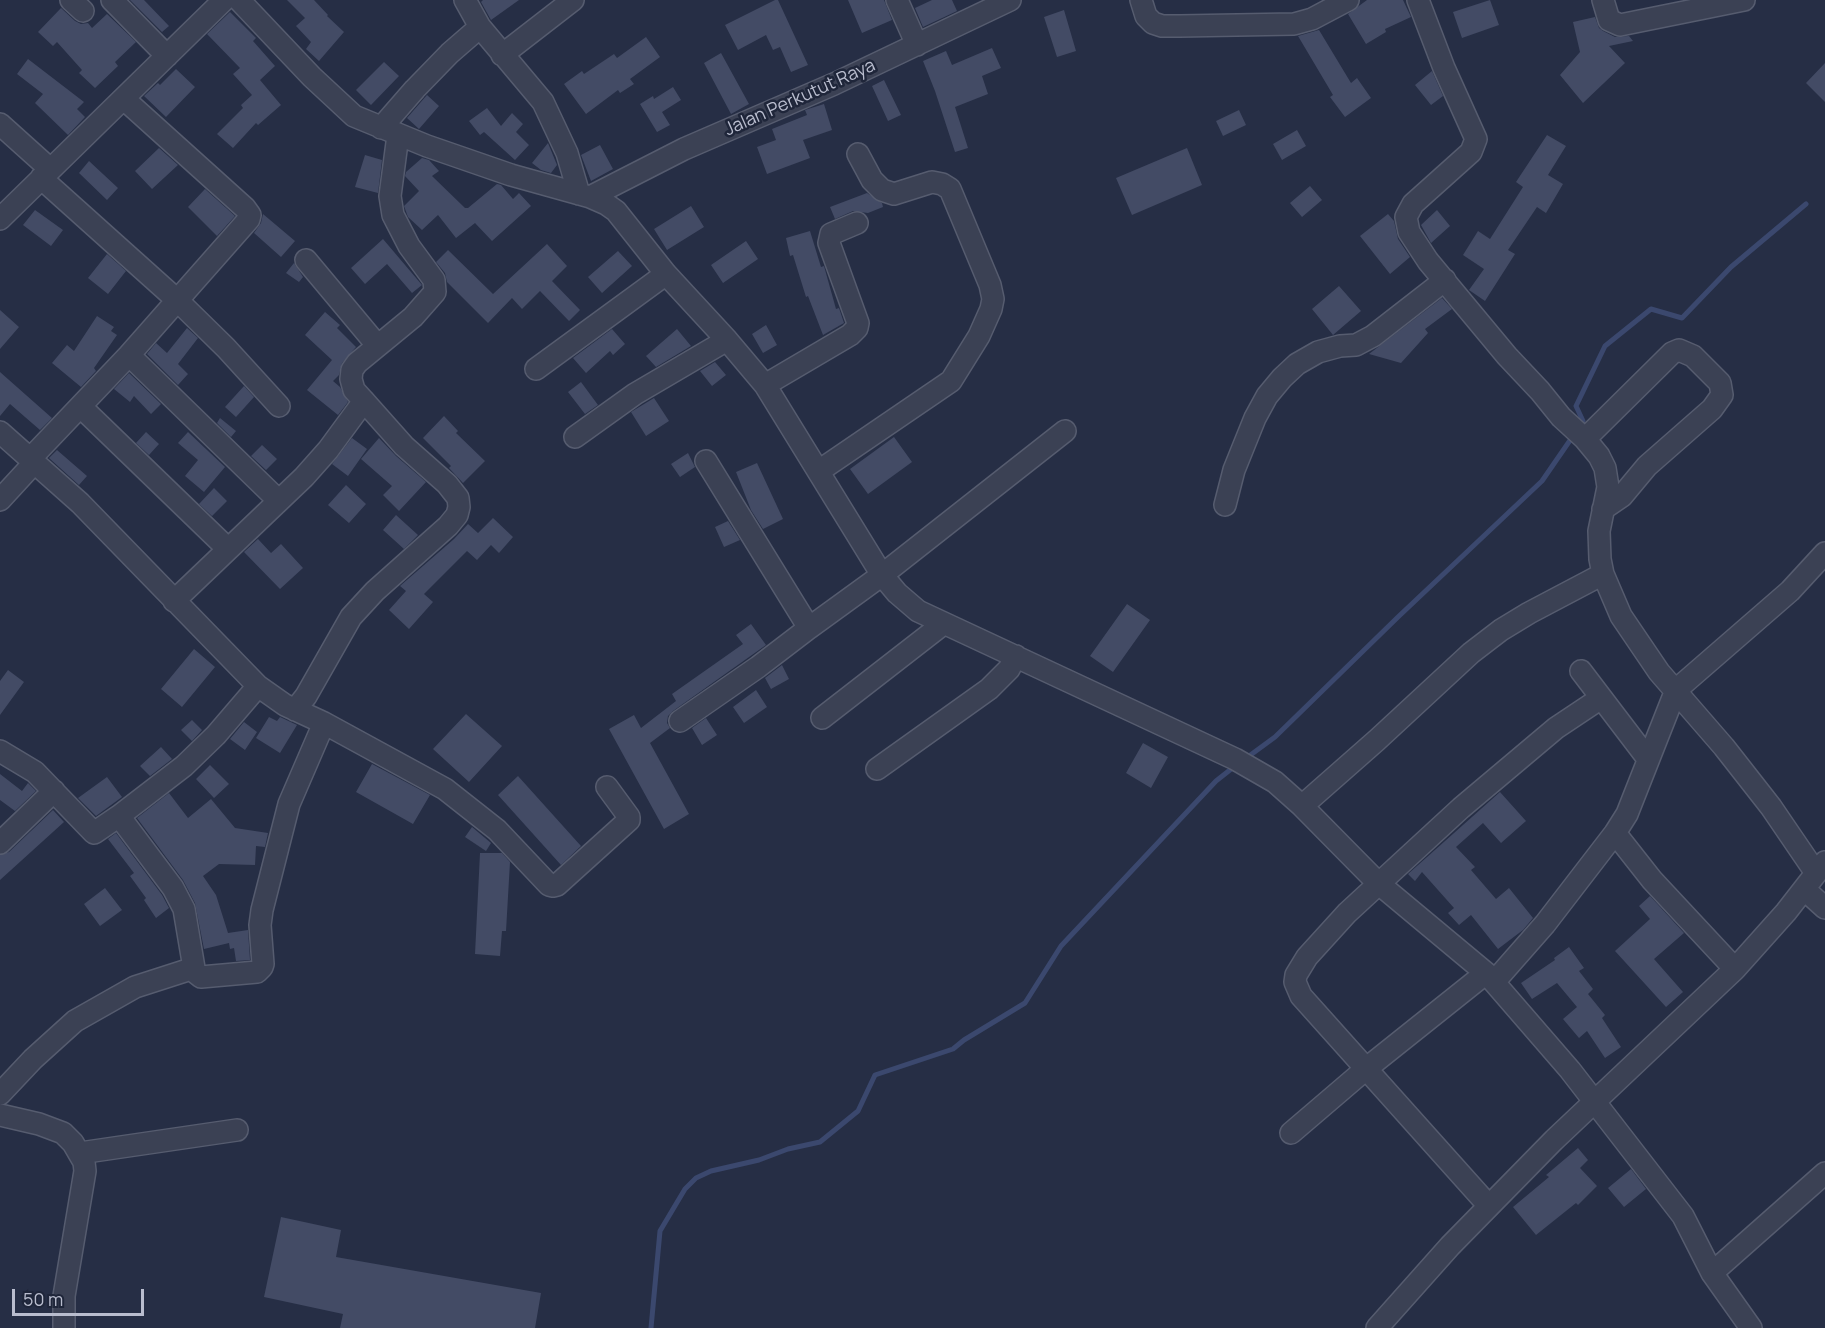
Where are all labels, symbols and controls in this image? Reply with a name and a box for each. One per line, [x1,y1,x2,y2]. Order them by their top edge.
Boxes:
street label: Jalan Perkutut Raya [721,55,879,141]
scale bar [15,1277,147,1315]
text: 50 m [23,1287,63,1311]

